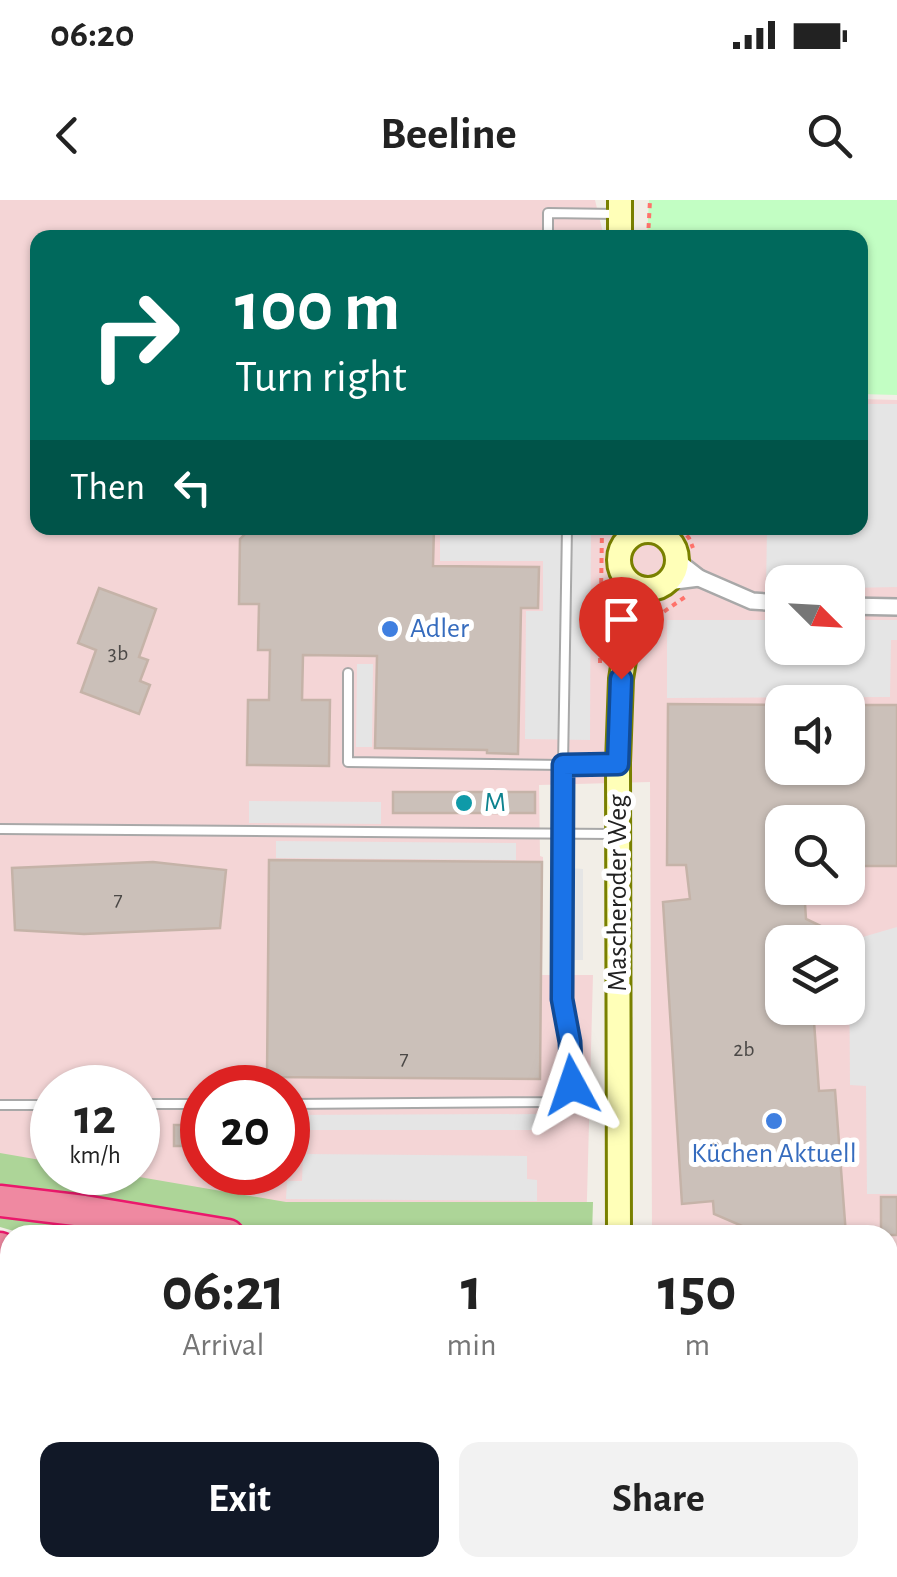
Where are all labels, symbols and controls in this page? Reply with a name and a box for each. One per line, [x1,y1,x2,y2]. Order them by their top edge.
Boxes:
text: 06:20 [50,16,135,54]
icon: back [40,108,95,163]
icon: search [802,108,857,163]
text: Beeline [380,112,517,157]
icon: right [70,270,200,400]
text: 100 m [235,273,400,343]
text: Turn right [235,355,407,400]
icon: left [165,460,220,515]
text: Then [70,469,145,507]
north arrow [765,565,865,665]
map controls [765,565,865,1025]
pin [579,577,664,680]
icon: arrive [594,592,649,647]
place label: Adler [410,615,469,643]
marker: Adler [379,618,401,640]
house number: 3b [108,642,128,664]
button: sound [765,685,865,785]
place label: M [484,789,506,817]
marker: M [453,792,475,814]
street label: Mascheroder Weg [604,794,632,992]
button: search [765,805,865,905]
house number: 7 [113,888,123,910]
button: layers [765,925,865,1025]
position arrow [520,1033,624,1137]
house number: 2b [733,1038,755,1060]
house number: 7 [399,1047,409,1069]
speed limit sign: 20 [180,1065,310,1195]
text: 12 [74,1093,116,1143]
marker: Küchen Aktuell [763,1110,785,1132]
place label: Küchen Aktuell [691,1140,857,1168]
text: km/h [69,1143,121,1168]
text: 06:21 [161,1261,285,1321]
text: 1 [461,1261,482,1321]
text: 150 [658,1261,737,1321]
text: Arrival [182,1329,264,1361]
text: min [447,1329,496,1361]
text: m [684,1329,710,1361]
button: Exit [40,1442,439,1557]
button: Share [459,1442,858,1557]

